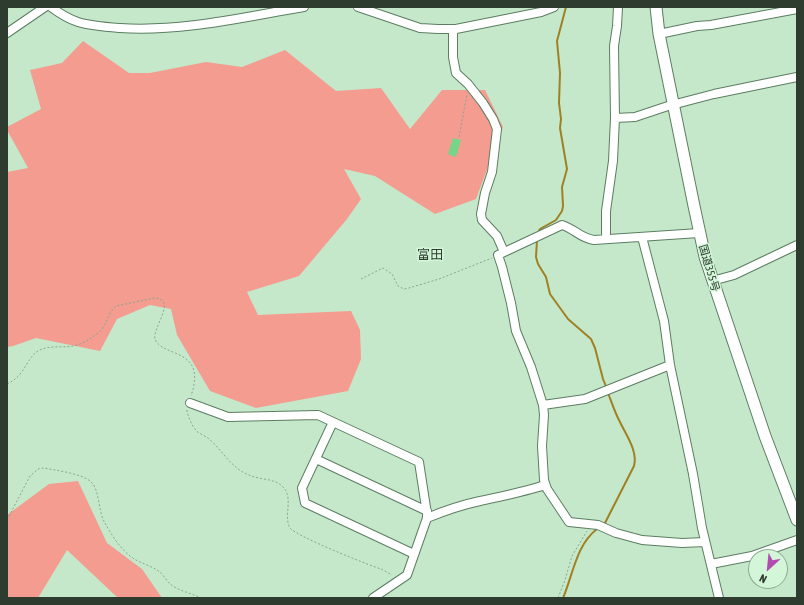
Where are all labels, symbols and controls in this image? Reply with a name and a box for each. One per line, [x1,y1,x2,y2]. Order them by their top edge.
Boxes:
street label: 国道355号 [696,243,722,293]
district label: 富田 [417,247,443,263]
north arrow [748,549,788,589]
text: N [757,572,769,586]

